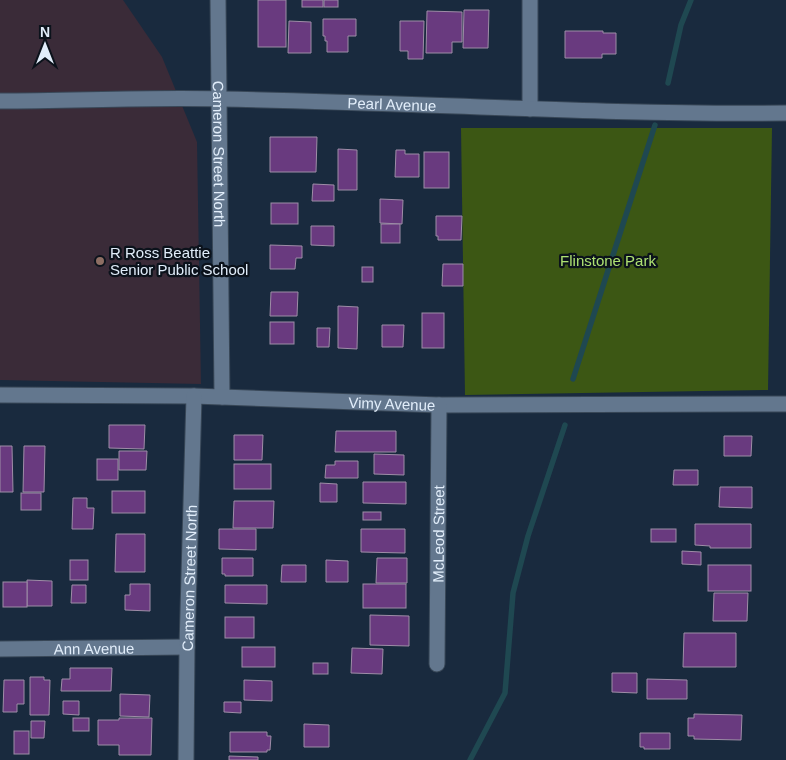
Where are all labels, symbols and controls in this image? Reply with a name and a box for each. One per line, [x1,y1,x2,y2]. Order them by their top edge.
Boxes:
north arrow [20,20,70,70]
text: N [40,24,50,40]
street label: Cameron Street North [210,81,229,227]
street label: Pearl Avenue [347,94,437,114]
place label: R Ross Beattie Senior Public School [110,244,248,278]
park label: Flinstone Park [560,252,656,269]
marker: R Ross Beattie Senior Public School [94,255,106,267]
street label: Vimy Avenue [348,393,436,413]
street label: McLeod Street [429,484,447,583]
street label: Cameron Street North [178,504,199,652]
street label: Ann Avenue [54,639,134,657]

